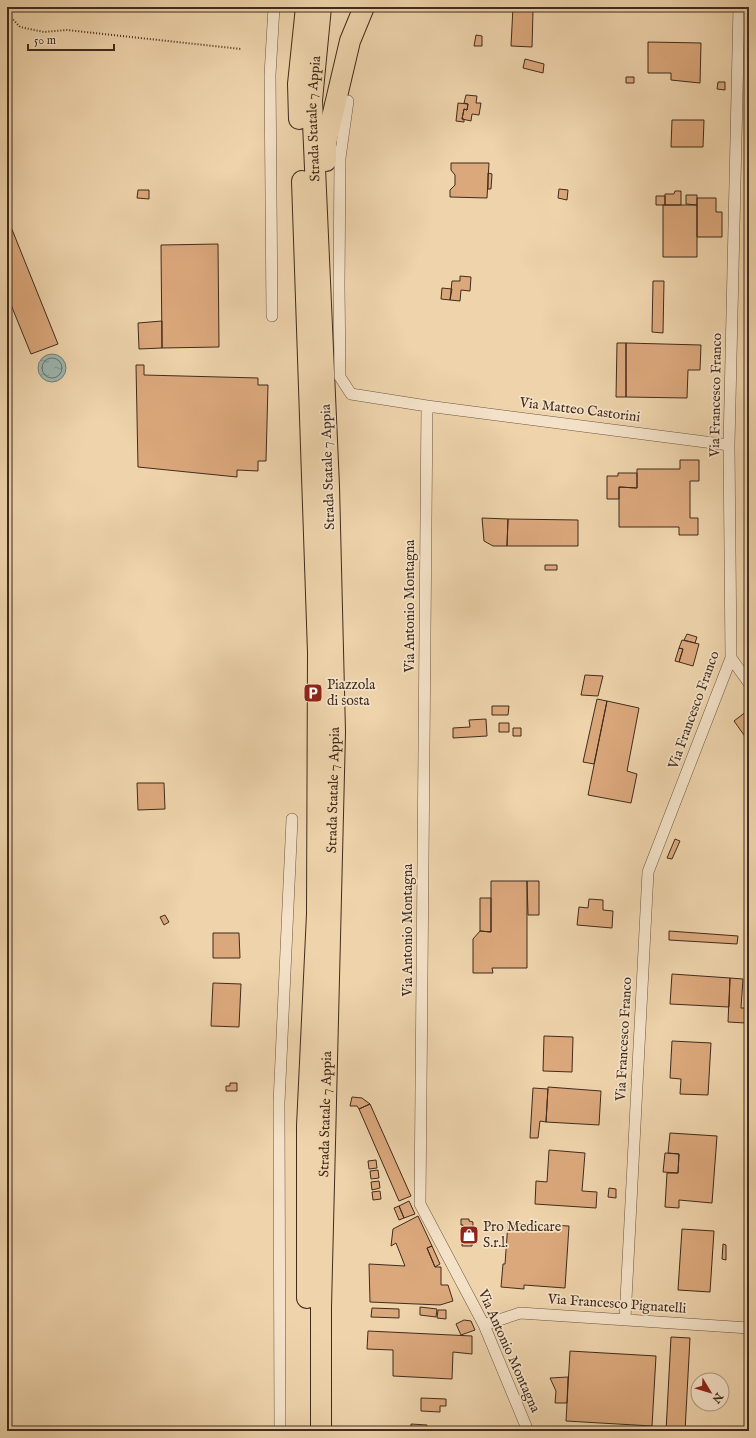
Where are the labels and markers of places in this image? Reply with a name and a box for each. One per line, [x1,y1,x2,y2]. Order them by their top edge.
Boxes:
place label: Piazzola di sosta [327,676,376,710]
parking icon: Piazzola di sosta [302,682,324,704]
place label: Pro Medicare S.r.l. [483,1218,562,1252]
shop icon: Pro Medicare S.r.l. [458,1224,480,1246]

